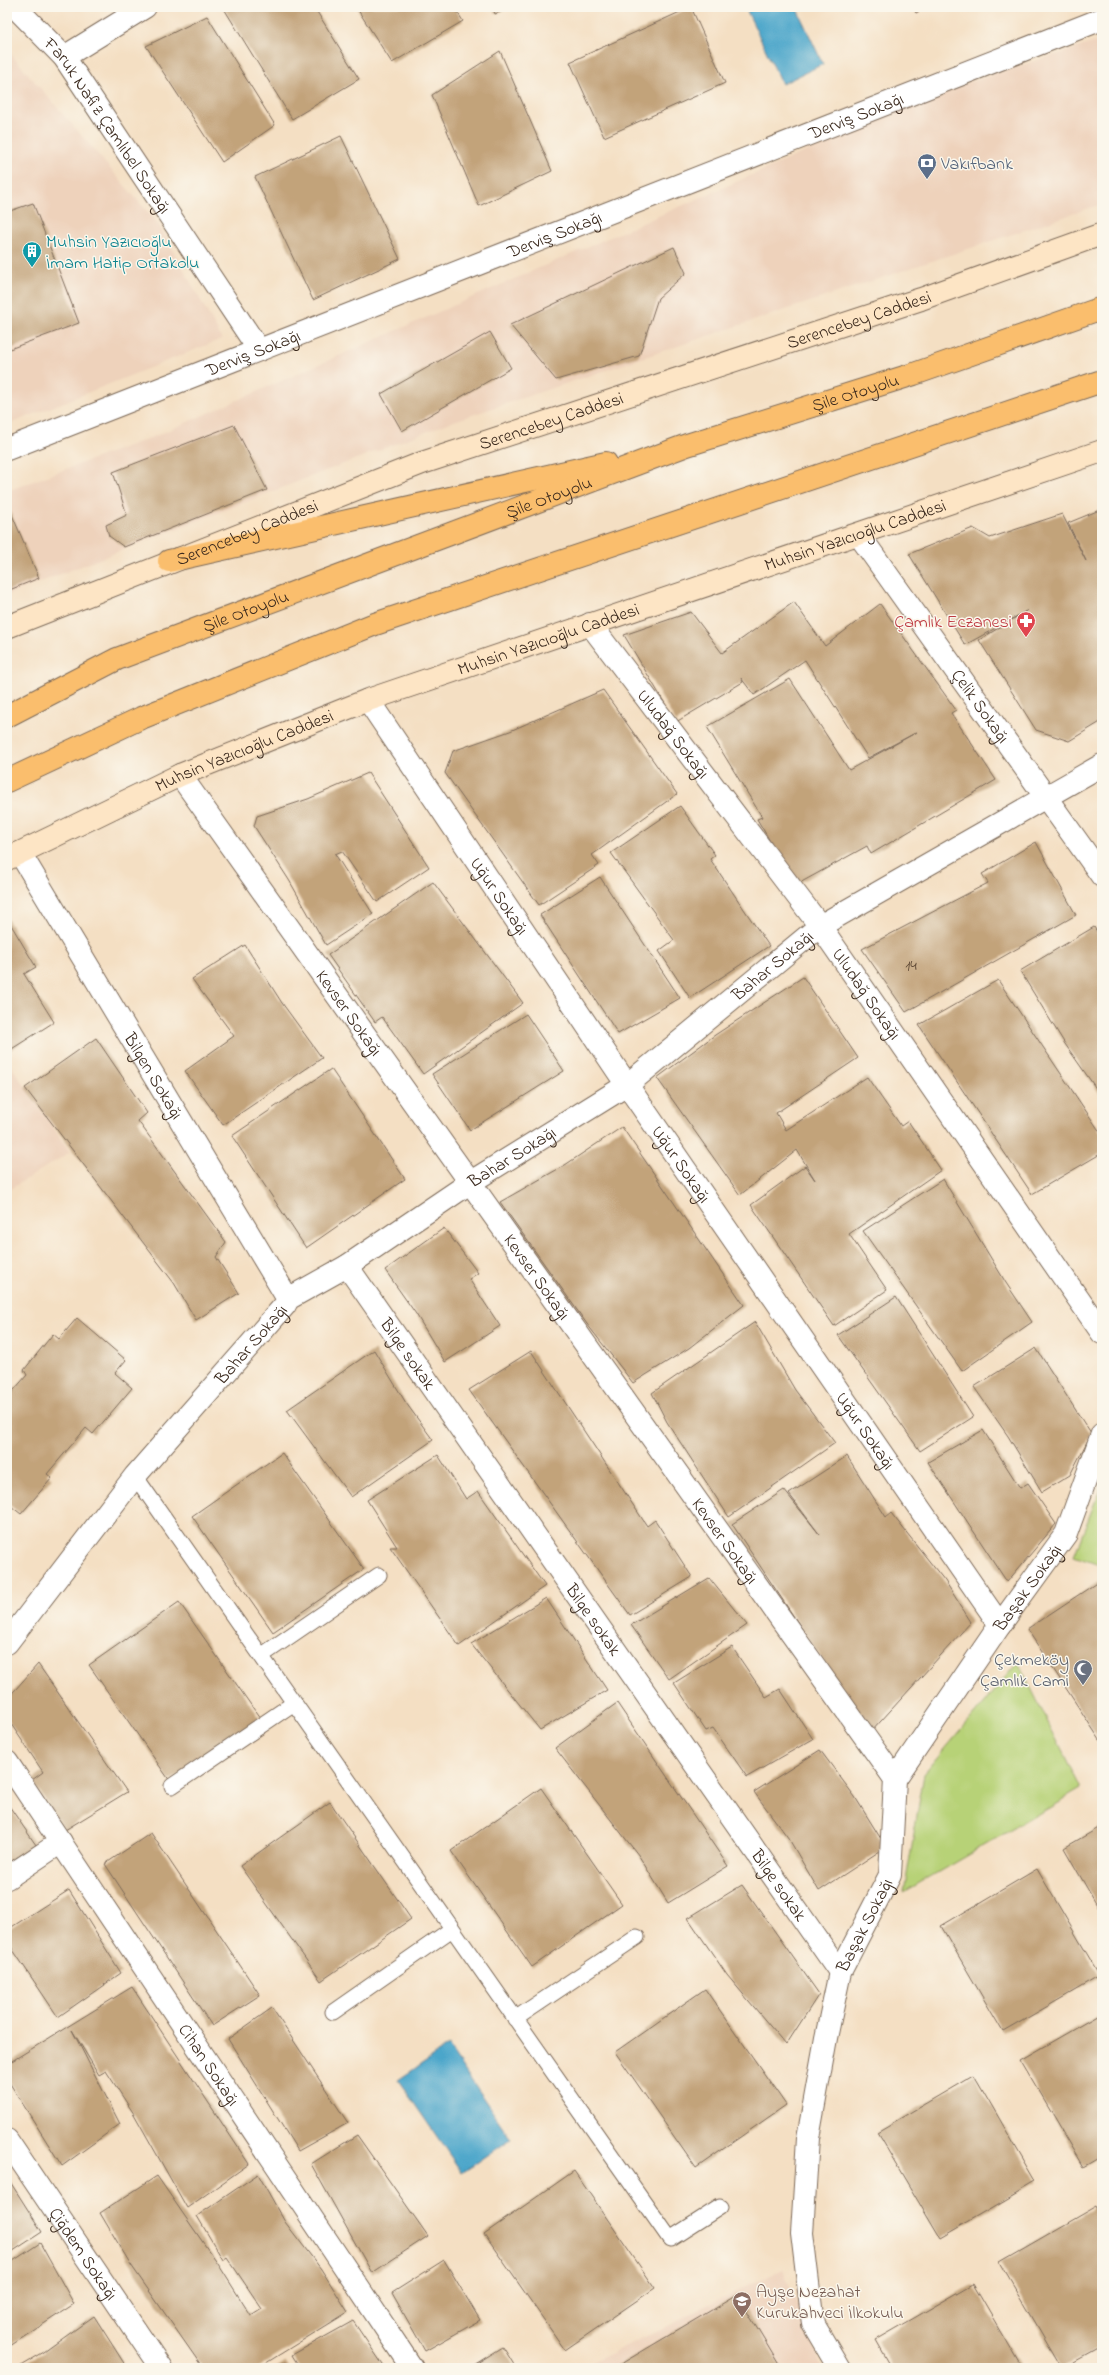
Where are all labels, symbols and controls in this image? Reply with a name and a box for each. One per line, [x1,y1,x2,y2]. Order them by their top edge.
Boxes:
street label: Faruk Nafiz Çamlıbel Sokağı [36,32,176,220]
street label: Derviş Sokağı [804,87,908,148]
bank icon: Vakıfbank [916,152,938,180]
place label: Vakıfbank [940,152,1013,178]
street label: Derviş Sokağı [503,206,606,267]
place label: Muhsin Yazıcıoğlu İmam Hatip Ortakolu [46,230,199,277]
building icon: Muhsin Yazıcıoğlu İmam Hatip Ortakolu [21,240,43,268]
street label: Serencebey Caddesi [784,285,935,357]
street label: Derviş Sokağı [201,324,305,385]
street label: Şile Otoyolu [809,368,903,420]
street label: Serencebey Caddesi [476,387,627,458]
street label: Şile Otoyolu [503,471,596,527]
street label: Serencebey Caddesi [173,494,323,574]
street label: Muhsin Yazıcıoğlu Caddesi [761,494,950,580]
street label: Şile Otoyolu [199,585,293,641]
street label: Muhsin Yazıcıoğlu Caddesi [454,598,643,684]
place label: Çamlık Eczanesi [894,610,1012,636]
pharmacy icon: Çamlık Eczanesi [1015,610,1037,638]
street label: Çelik Sokağı [944,665,1015,750]
street label: Uludağ Sokağı [629,685,715,785]
street label: Muhsin Yazıcıoğlu Caddesi [151,704,338,800]
street label: Uğur Sokağı [462,853,534,941]
street label: Bahar Sokağı [726,925,820,1009]
street label: Uludağ Sokağı [824,944,906,1046]
house number: 14 [905,954,917,978]
street label: Kevser Sokağı [308,966,387,1062]
street label: Bilgen Sokağı [115,1028,188,1125]
street label: Bahar Sokağı [463,1121,562,1196]
street label: Uğur Sokağı [644,1121,716,1209]
street label: Kevser Sokağı [496,1229,575,1326]
street label: Bahar Sokağı [209,1299,295,1392]
street label: Bilge sokak [372,1313,441,1396]
street label: Uğur Sokağı [828,1388,900,1476]
street label: Kevser Sokağı [684,1493,763,1590]
street label: Başak Sokağı [988,1540,1069,1639]
street label: Bilge sokak [557,1578,626,1662]
place label: Çekmeköy Çamlık Cami [980,1648,1069,1695]
mosque icon: Çekmeköy Çamlık Cami [1072,1658,1094,1686]
street label: Bilge sokak [743,1844,812,1928]
street label: Başak Sokağı [831,1874,901,1978]
street label: Cihan Sokağı [171,2019,245,2112]
street label: Çiğdem Sokağı [41,2203,123,2306]
place label: Ayşe Nezahat Kurukahveci İlkokulu [756,2280,904,2327]
school or university icon: Ayşe Nezahat Kurukahveci İlkokulu [731,2290,753,2318]

